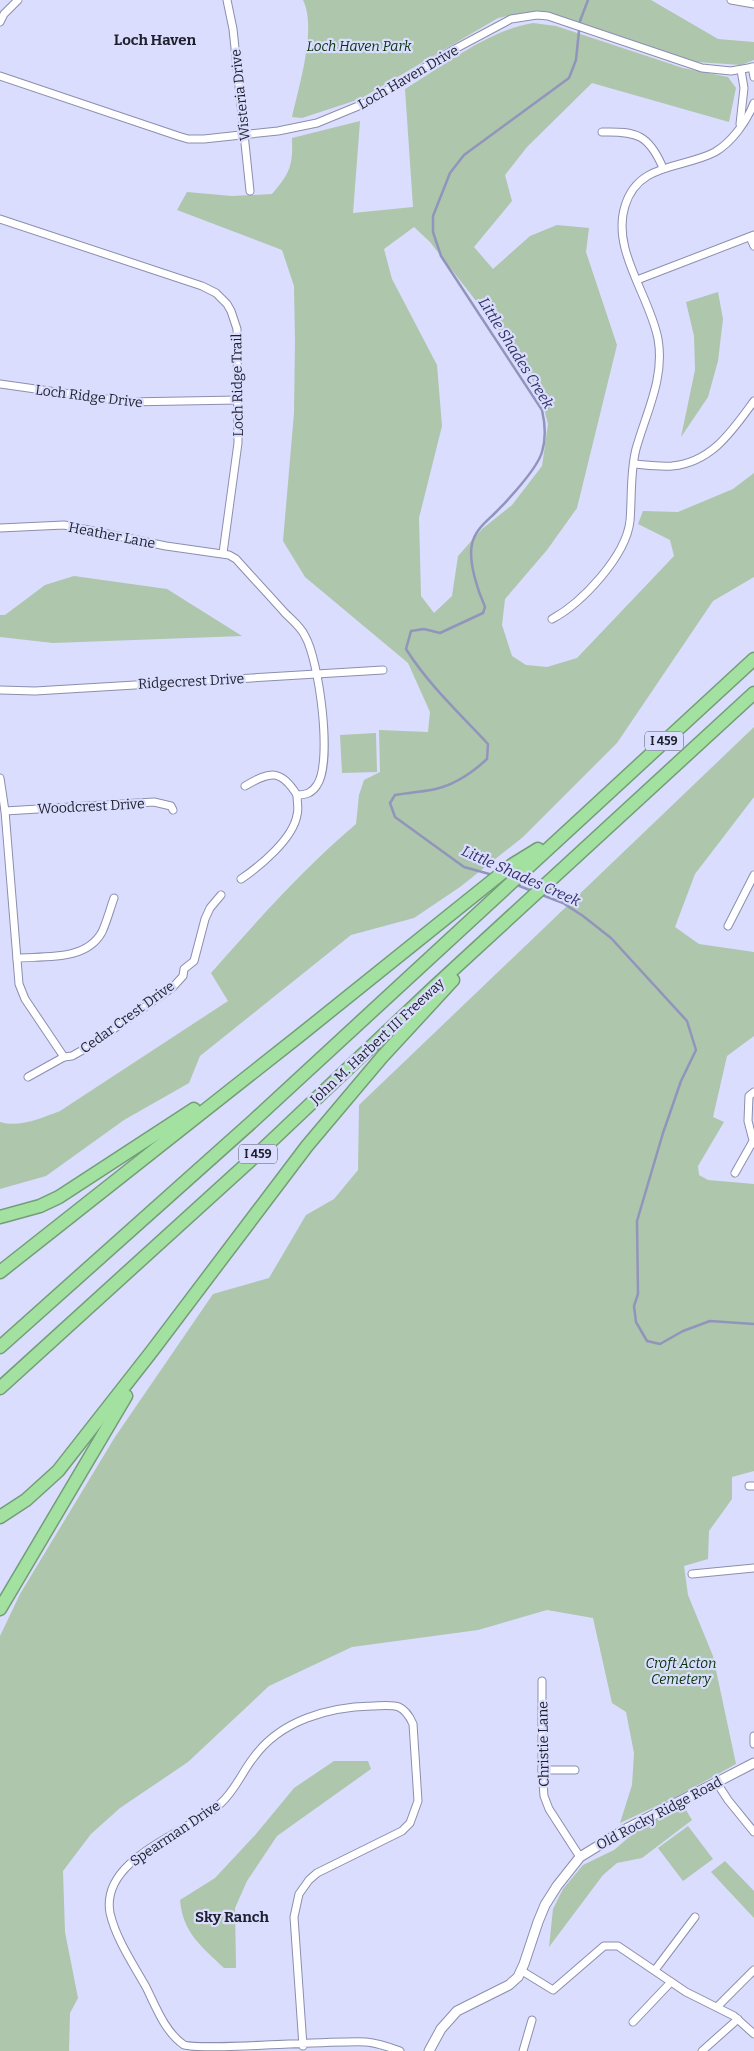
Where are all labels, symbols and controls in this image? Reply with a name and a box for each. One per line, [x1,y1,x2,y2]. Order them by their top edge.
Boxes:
district label: Loch Haven [114,31,196,49]
park label: Loch Haven Park [306,38,412,55]
street label: Loch Haven Drive [355,42,462,113]
street label: Wisteria Drive [227,48,254,142]
water label: Little Shades Creek [475,294,558,413]
street label: Loch Ridge Trail [228,333,247,437]
street label: Loch Ridge Drive [34,381,144,412]
street label: Heather Lane [67,519,157,552]
street label: Ridgecrest Drive [137,670,245,693]
road number: I 459 [645,731,683,750]
street label: Woodcrest Drive [37,795,145,818]
water label: Little Shades Creek [459,842,584,911]
street label: John M. Harbert III Freeway [306,974,448,1109]
street label: Cedar Crest Drive [77,978,178,1057]
road number: I 459 [239,1144,277,1164]
park label: Croft Acton Cemetery [646,1655,716,1688]
street label: Christie Lane [534,1701,553,1787]
street label: Old Rocky Ridge Road [593,1773,725,1854]
street label: Spearman Drive [127,1797,223,1870]
district label: Sky Ranch [195,1908,270,1926]

